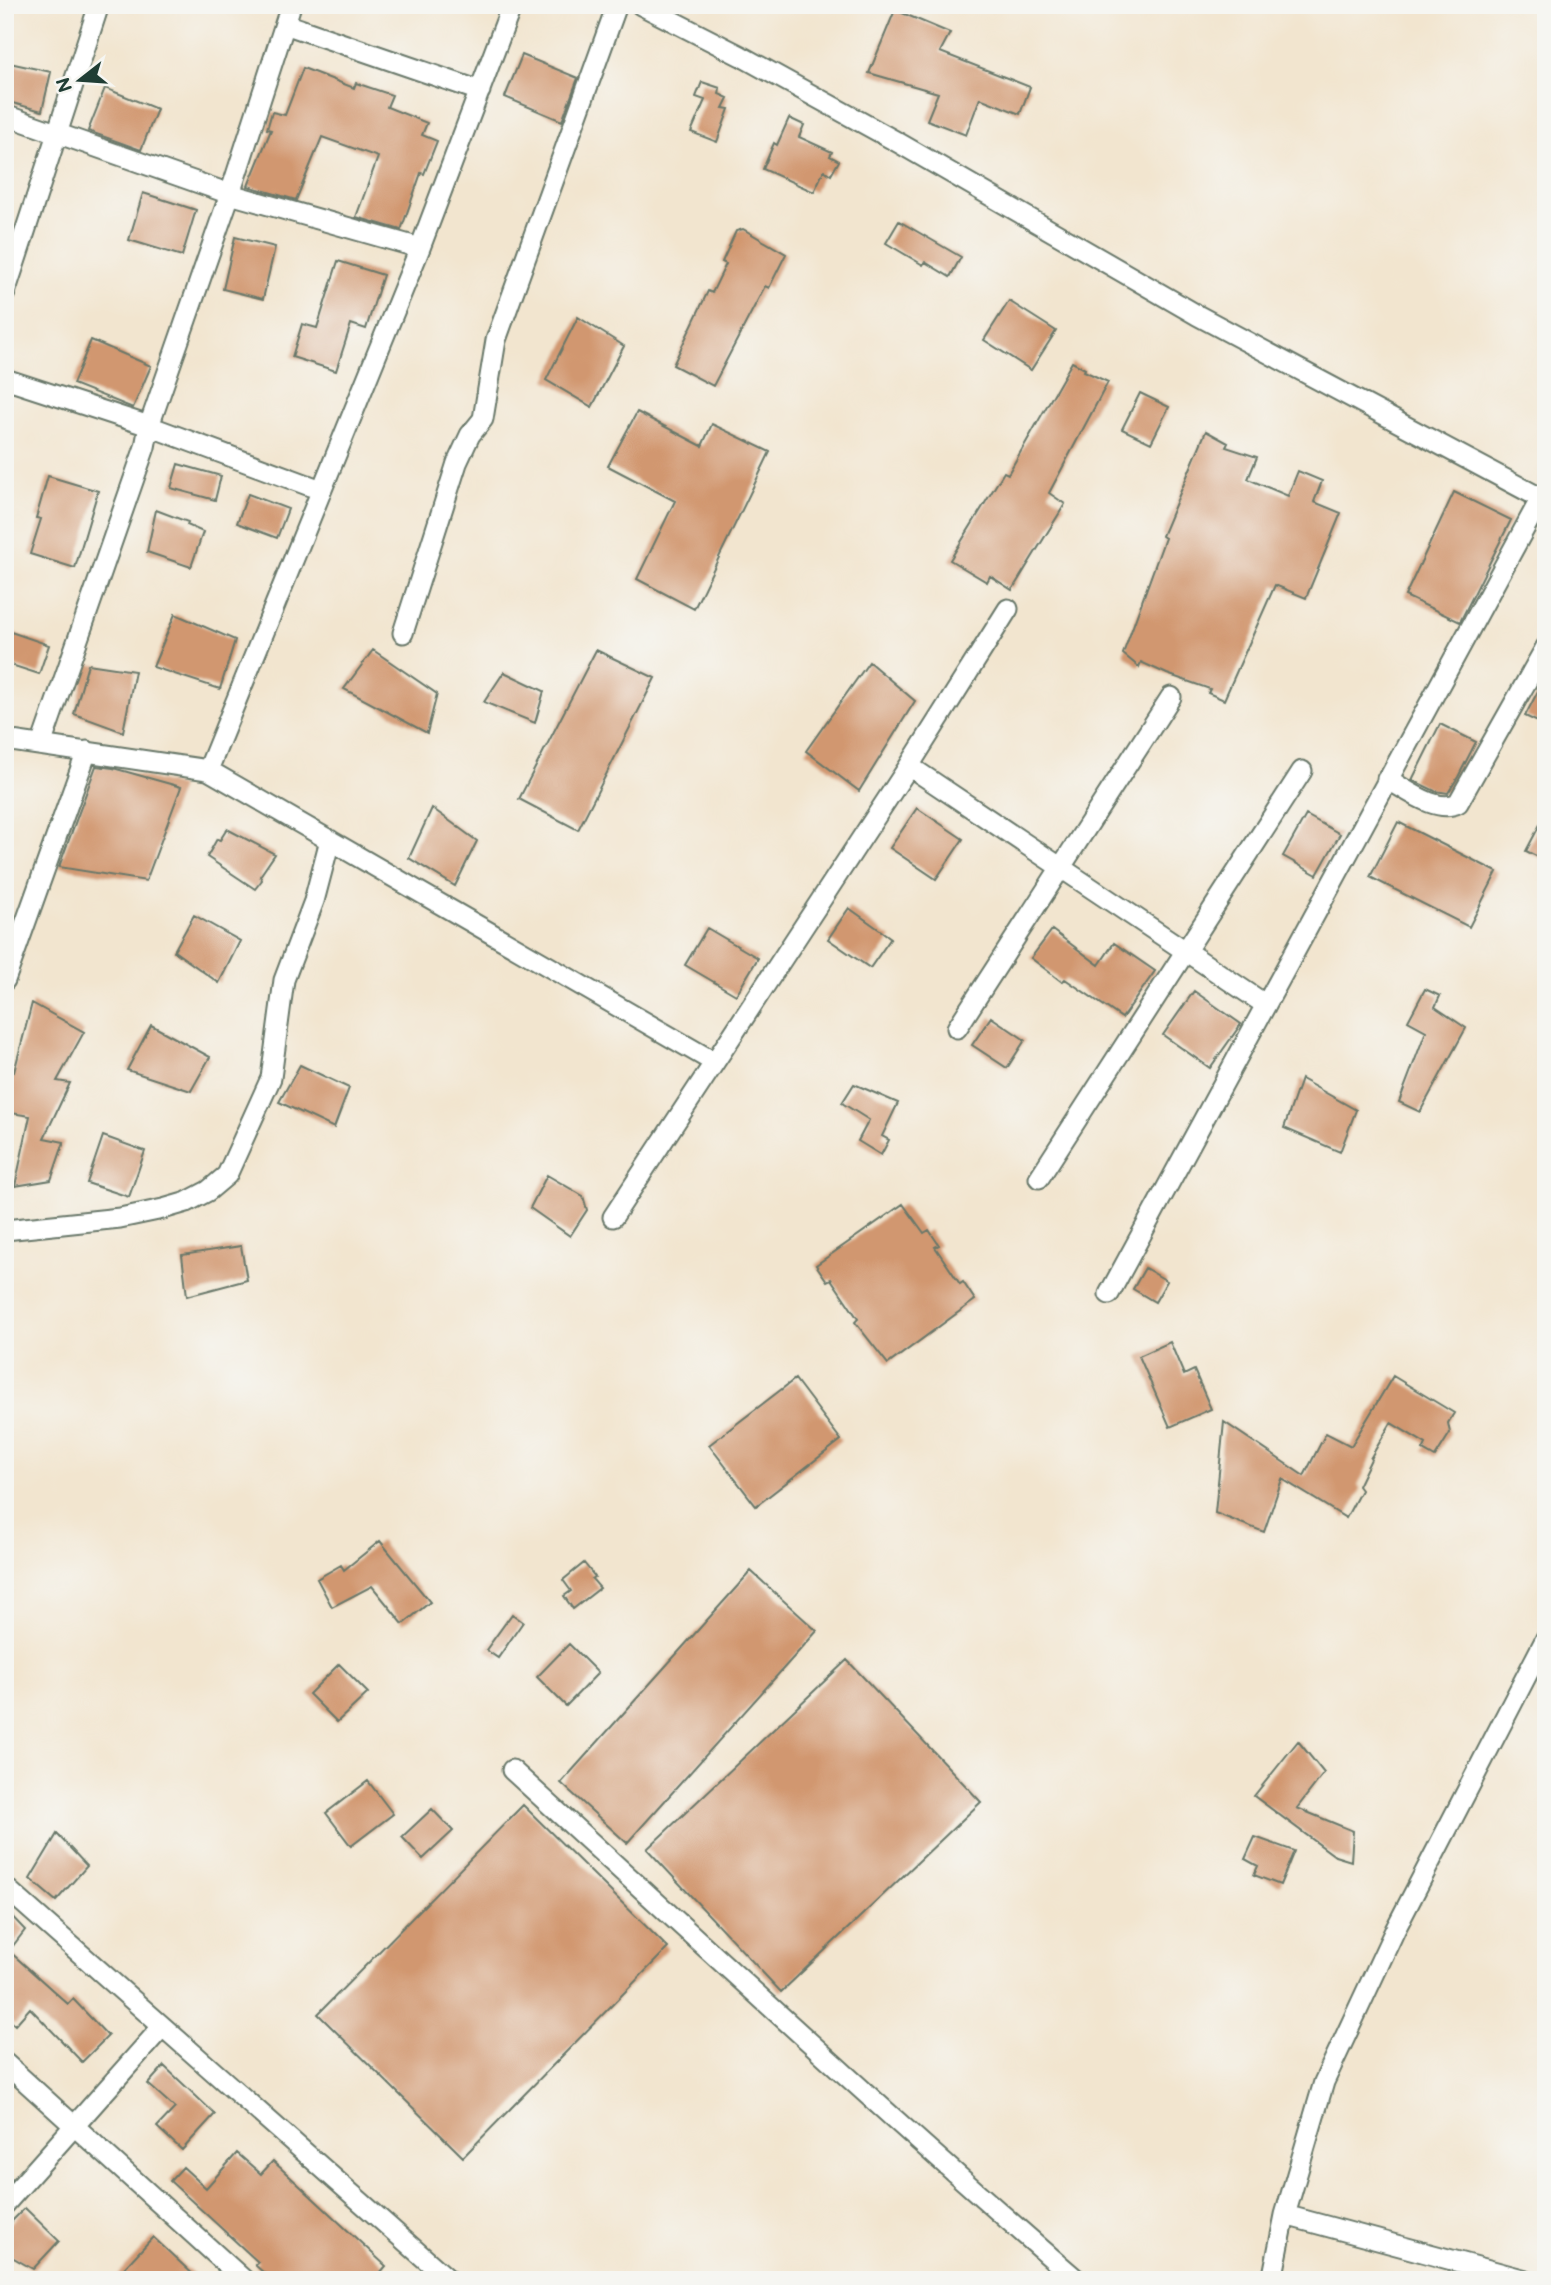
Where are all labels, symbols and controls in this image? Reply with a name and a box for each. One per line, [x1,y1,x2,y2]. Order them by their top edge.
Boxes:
north arrow [46,46,116,116]
text: N [52,74,78,95]

